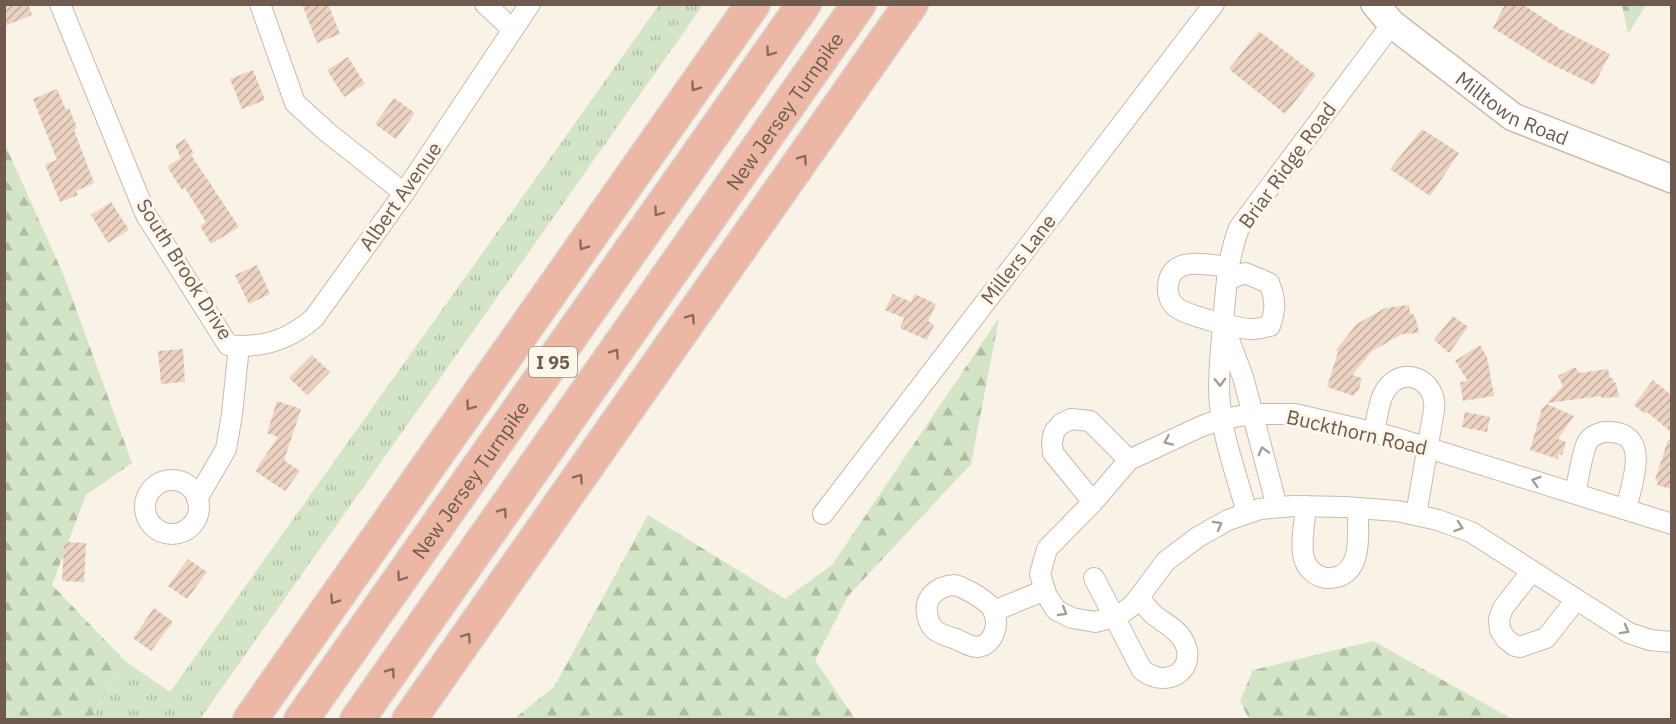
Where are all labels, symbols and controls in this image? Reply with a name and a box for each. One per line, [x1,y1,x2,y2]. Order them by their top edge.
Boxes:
street label: New Jersey Turnpike [719,26,849,195]
one-way arrow [767,46,778,57]
street label: Milltown Road [1450,64,1573,151]
one-way arrow [691,80,702,91]
street label: Briar Ridge Road [1232,97,1342,233]
street label: Albert Avenue [353,136,447,256]
one-way arrow [796,154,807,165]
street label: South Brook Drive [131,193,239,345]
one-way arrow [654,205,665,216]
street label: Millers Lane [974,208,1062,310]
one-way arrow [579,240,590,251]
one-way arrow [684,314,695,325]
road number: I 95 [529,347,577,377]
one-way arrow [608,348,619,359]
one-way arrow [1213,377,1226,386]
street label: New Jersey Turnpike [405,395,535,564]
one-way arrow [466,399,477,410]
street label: Buckthorn Road [1284,403,1430,461]
one-way arrow [1163,434,1174,446]
one-way arrow [1257,446,1270,456]
one-way arrow [572,473,583,484]
one-way arrow [1531,476,1541,488]
one-way arrow [496,508,507,519]
one-way arrow [1453,520,1464,533]
one-way arrow [1212,521,1223,533]
one-way arrow [397,571,408,582]
one-way arrow [330,593,341,604]
one-way arrow [1057,605,1067,617]
one-way arrow [1619,622,1629,634]
one-way arrow [460,633,471,644]
one-way arrow [383,667,394,678]

